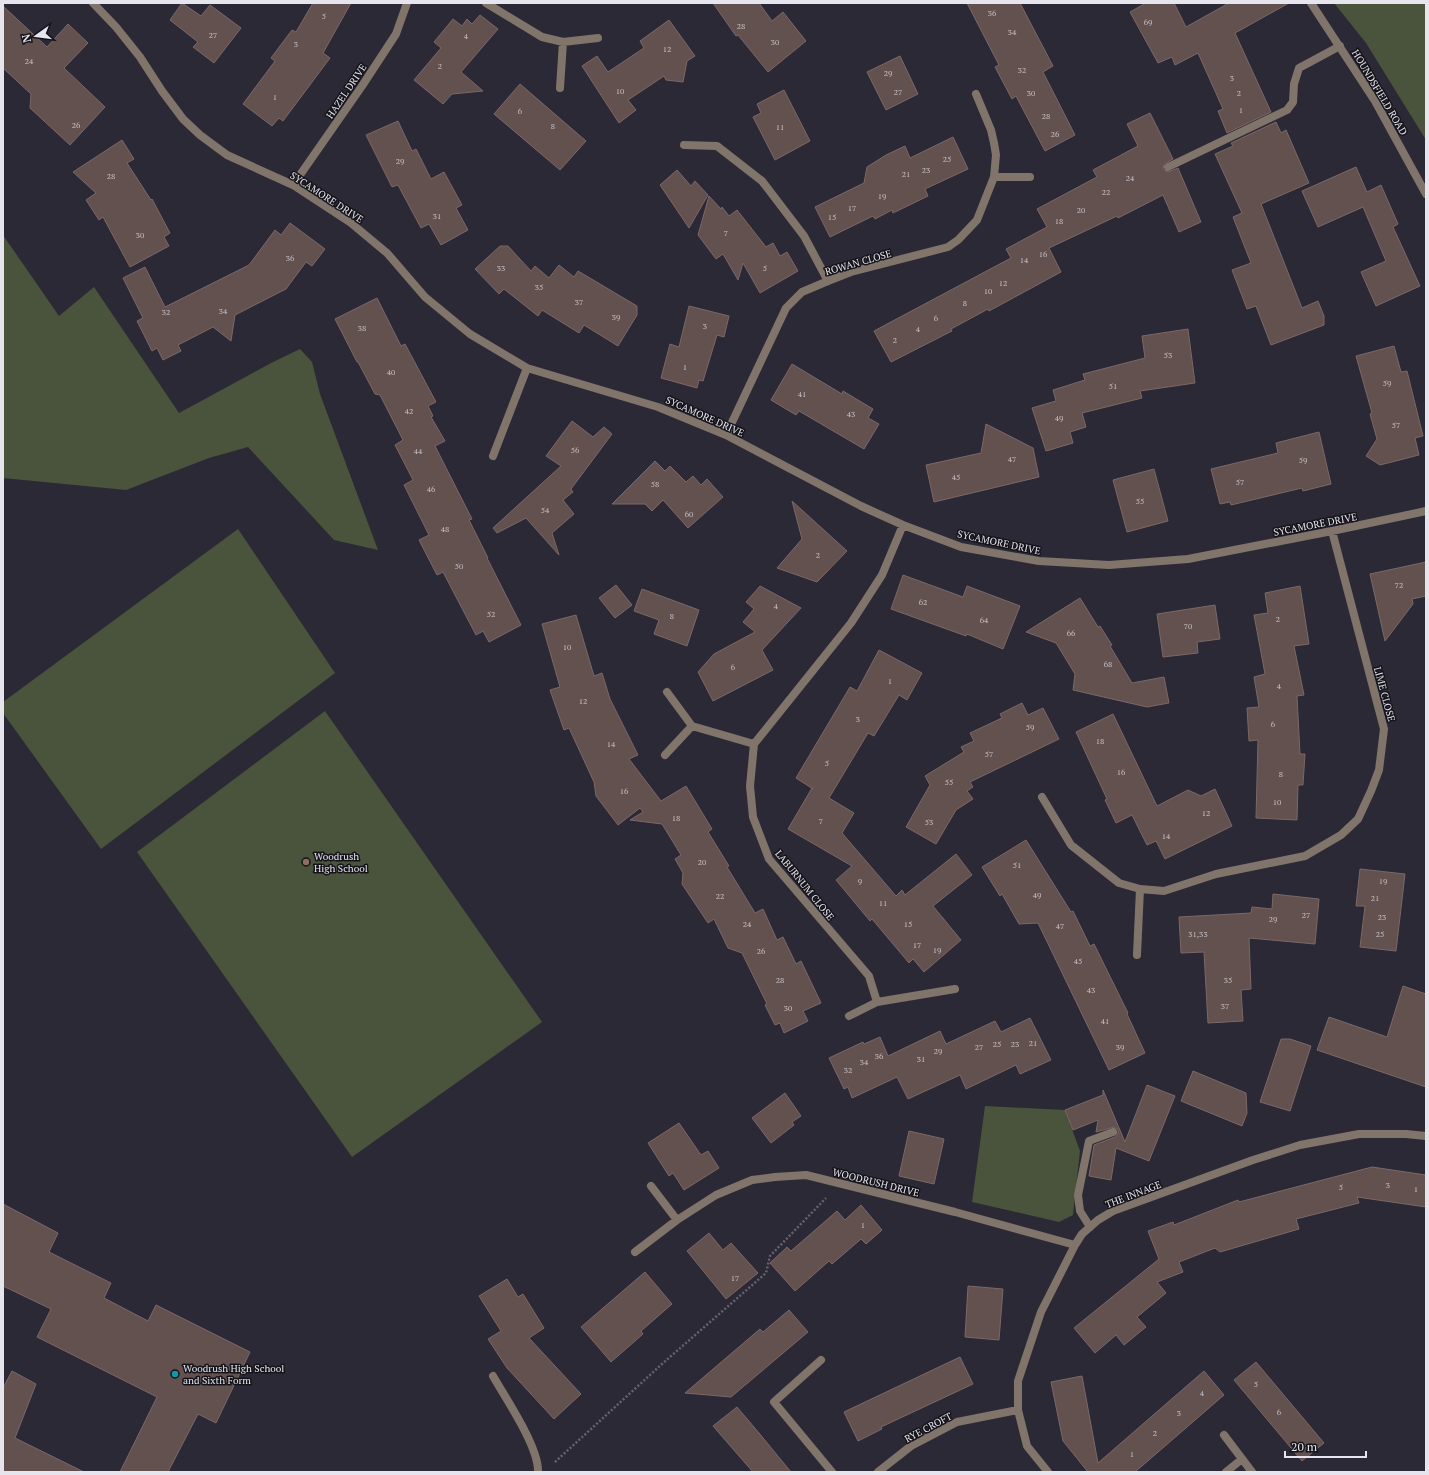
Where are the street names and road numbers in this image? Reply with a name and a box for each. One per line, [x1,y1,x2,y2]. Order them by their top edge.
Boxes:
street label: HOUNDSFIELD ROAD [1349,47,1410,138]
street label: HAZEL DRIVE [323,61,370,121]
street label: SYCAMORE DRIVE [288,169,366,226]
street label: ROWAN CLOSE [823,247,893,278]
street label: SYCAMORE DRIVE [663,393,746,440]
street label: SYCAMORE DRIVE [1272,510,1358,539]
street label: SYCAMORE DRIVE [956,527,1042,558]
street label: LIME CLOSE [1371,665,1398,723]
street label: LABURNUM CLOSE [772,847,837,923]
street label: WOODRUSH DRIVE [831,1165,921,1200]
street label: THE INNAGE [1103,1178,1163,1211]
street label: RYE CROFT [902,1409,954,1445]

